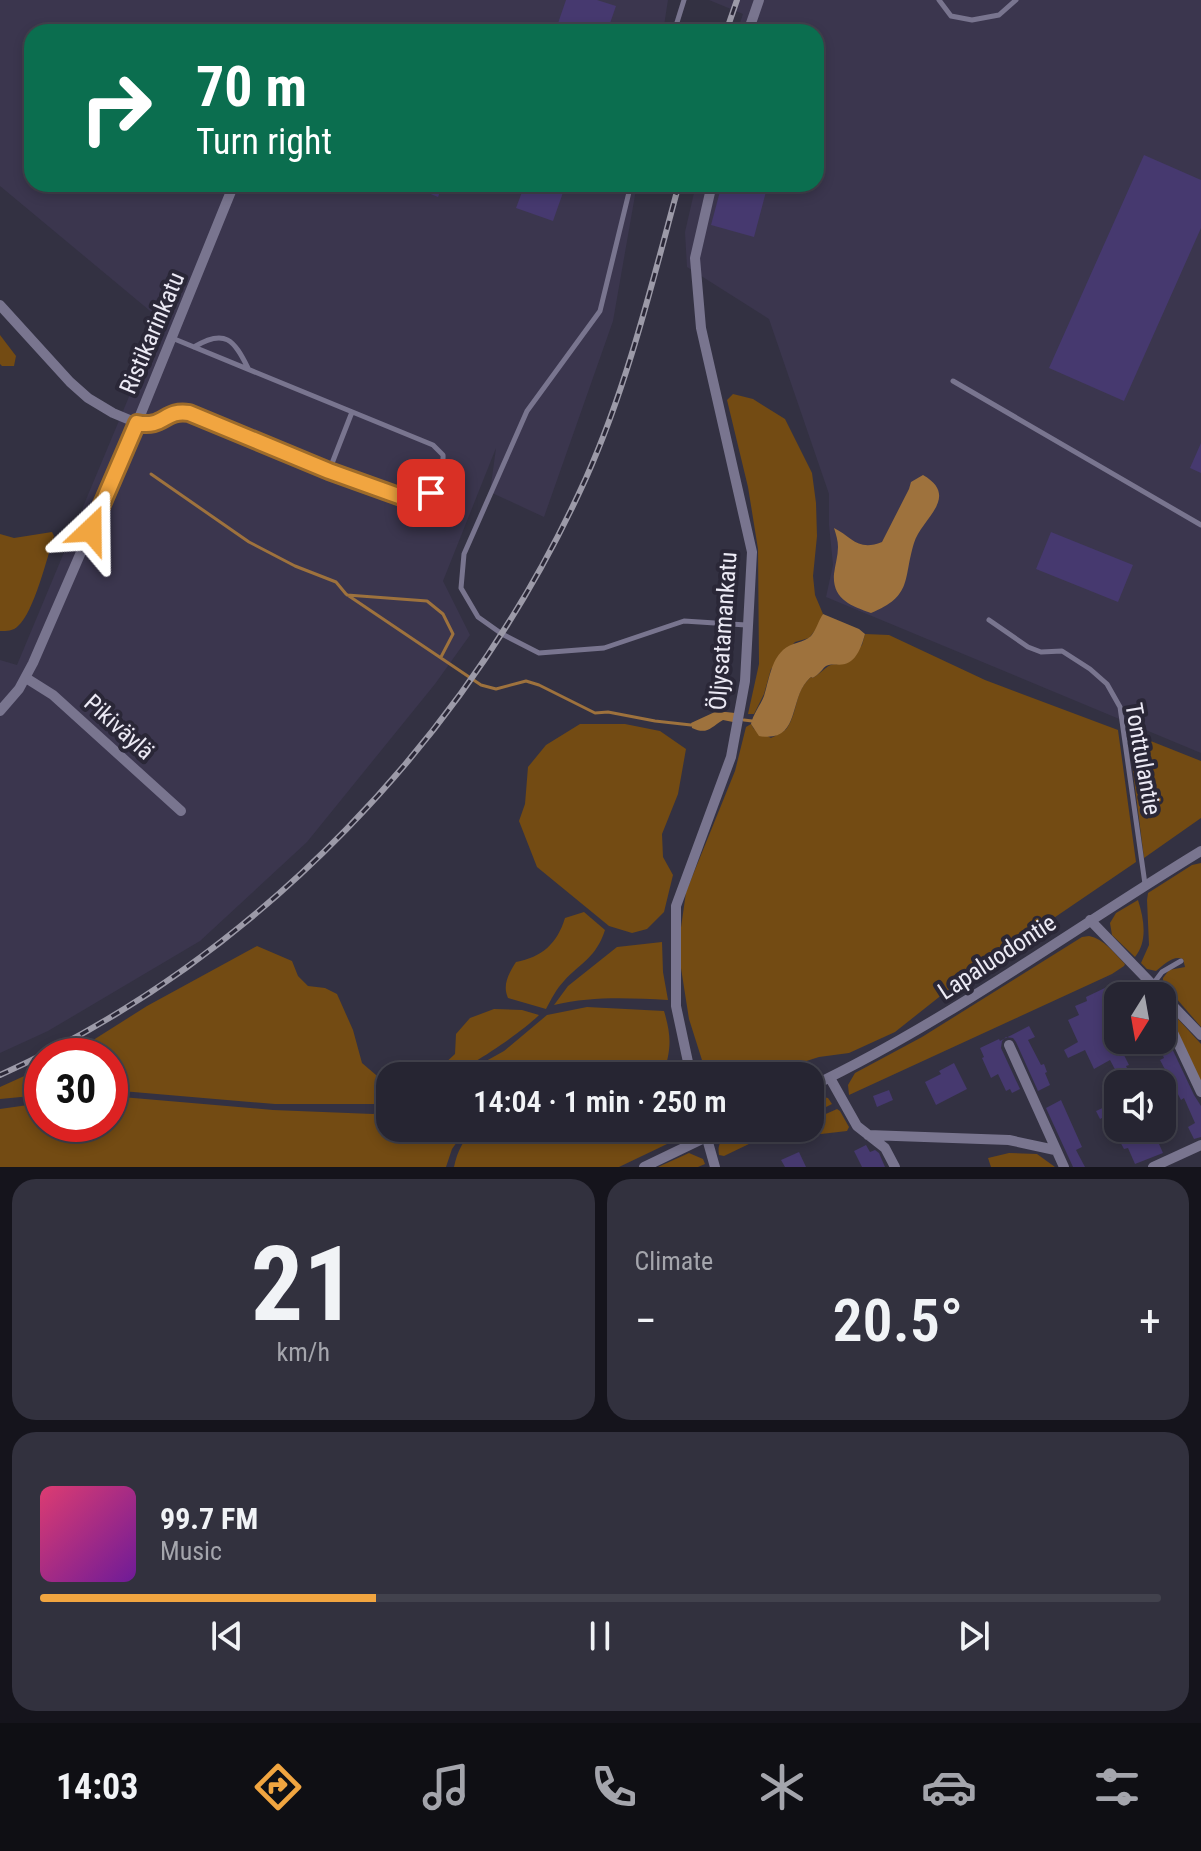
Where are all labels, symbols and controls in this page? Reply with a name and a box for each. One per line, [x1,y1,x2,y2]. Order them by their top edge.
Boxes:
text: 70 m [196,54,307,120]
icon: right [64,56,168,160]
text: Turn right [196,121,332,163]
street label: Ristikarinkatu [114,268,190,398]
pin [397,459,465,527]
icon: arrive [409,471,453,515]
position arrow [49,488,133,572]
street label: Öljysatamankatu [704,551,742,711]
street label: Pikiväylä [79,689,159,765]
street label: Tonttulantie [1119,701,1167,817]
street label: Lapaluodontie [933,909,1061,1005]
north arrow [1104,982,1176,1054]
map controls [1104,982,1176,1142]
speed limit sign: 30 [24,1038,128,1142]
button: sound [1104,1070,1176,1142]
text: 14:04 · 1 min · 250 m [473,1084,727,1119]
text: 21 [251,1224,356,1345]
text: Climate [635,1246,713,1276]
text: 20.5° [832,1285,963,1356]
text: − [635,1295,657,1347]
text: + [1139,1295,1161,1347]
text: km/h [277,1337,330,1367]
text: 99.7 FM [160,1501,258,1536]
text: Music [160,1536,222,1566]
icon: previous [205,1614,249,1658]
icon: pause [578,1614,622,1658]
icon: next [952,1614,996,1658]
icon: directions [250,1759,306,1815]
icon: music [418,1759,474,1815]
icon: phone [586,1759,642,1815]
icon: climate [754,1759,810,1815]
icon: car [921,1759,977,1815]
icon: filters [1089,1759,1145,1815]
text: 14:03 [56,1766,139,1808]

